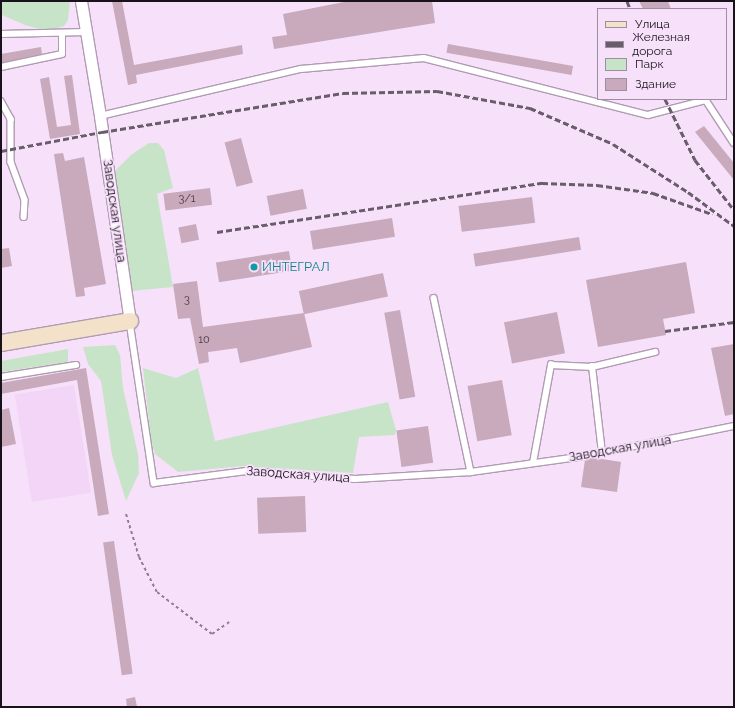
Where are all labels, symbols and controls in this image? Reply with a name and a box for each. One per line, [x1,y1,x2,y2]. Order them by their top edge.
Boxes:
legend [597,8,727,100]
text: Улица [635,17,670,31]
text: Железная дорога [632,30,690,58]
text: Парк [635,57,664,71]
text: Здание [635,77,676,91]
street label: Заводская улица [99,158,129,264]
house number: 3/1 [178,192,196,206]
place label: ИНТЕГРАЛ [262,259,330,275]
marker: ИНТЕГРАЛ [249,262,259,272]
house number: 3 [184,293,190,307]
house number: 10 [198,333,210,347]
street label: Заводская улица [567,432,673,466]
street label: Заводская улица [245,464,351,486]

